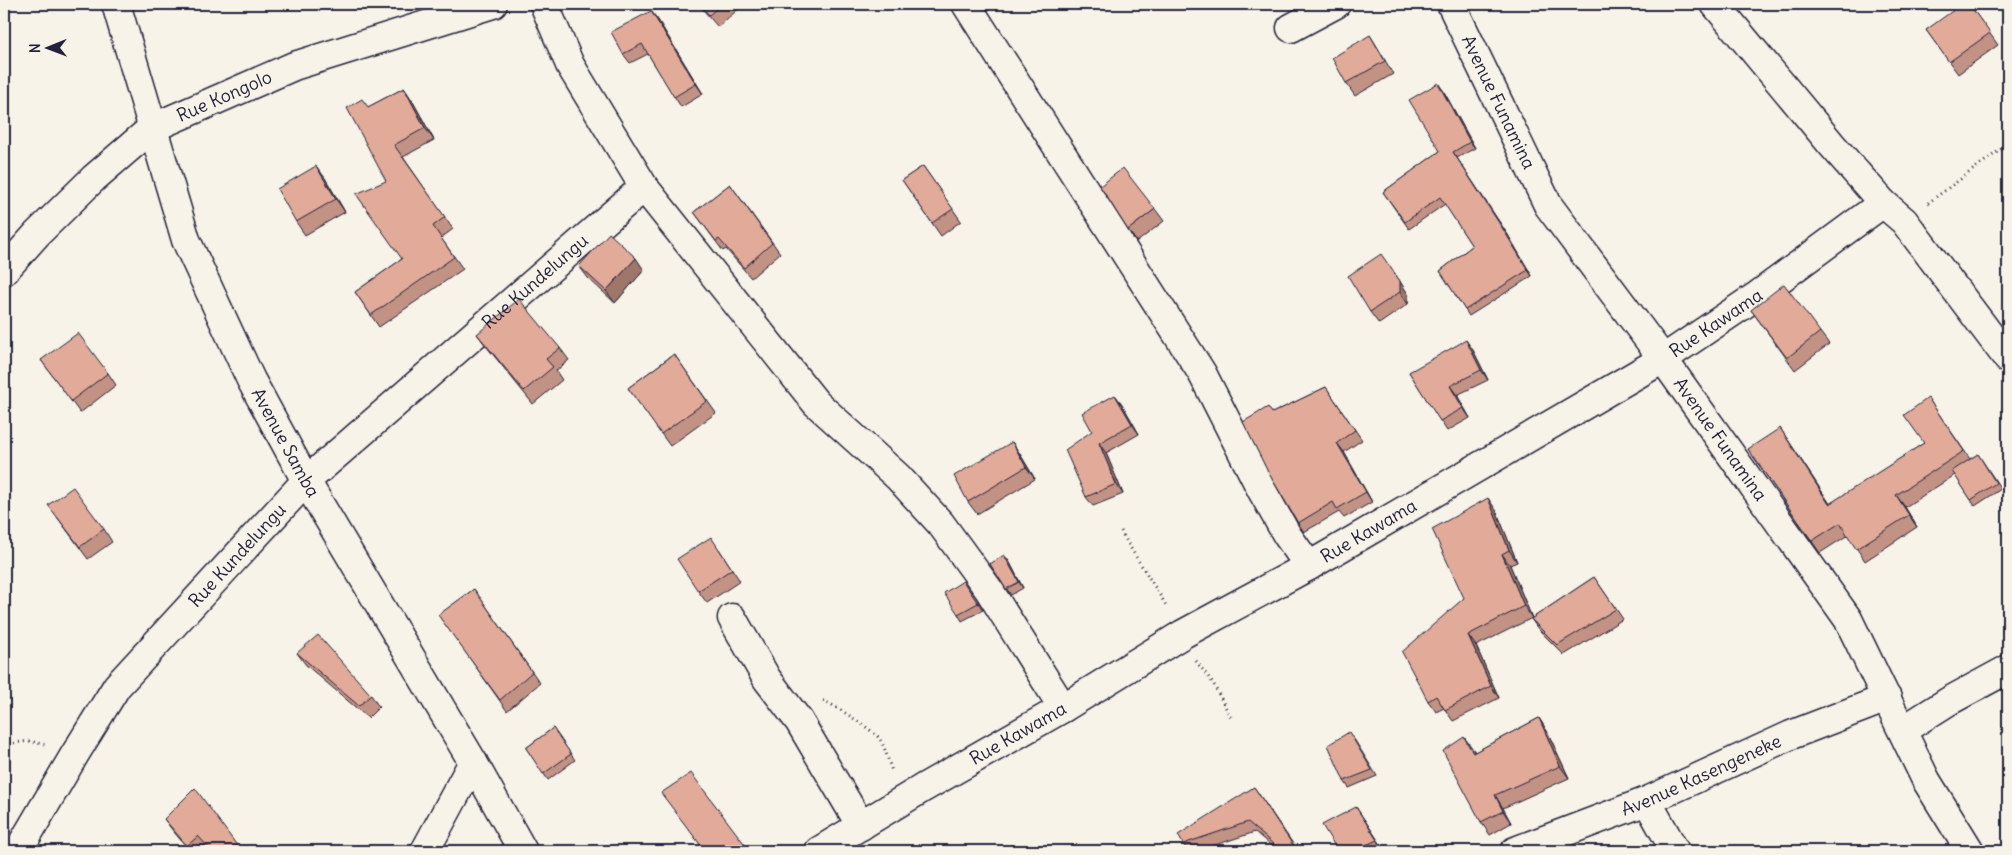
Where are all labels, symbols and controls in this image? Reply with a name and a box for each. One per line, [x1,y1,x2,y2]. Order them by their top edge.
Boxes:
north arrow [22,22,72,72]
street label: Avenue Funamina [1457,31,1541,173]
text: N [26,43,44,53]
street label: Rue Kongolo [173,65,275,127]
street label: Rue Kundelungu [477,229,593,334]
street label: Rue Kawama [1665,283,1767,362]
street label: Avenue Funamina [1669,373,1772,505]
street label: Avenue Samba [247,384,325,501]
street label: Rue Kawama [1316,494,1421,568]
street label: Rue Kundelungu [183,498,291,612]
street label: Rue Kawama [965,697,1070,770]
street label: Avenue Kasengeneke [1618,729,1785,821]

